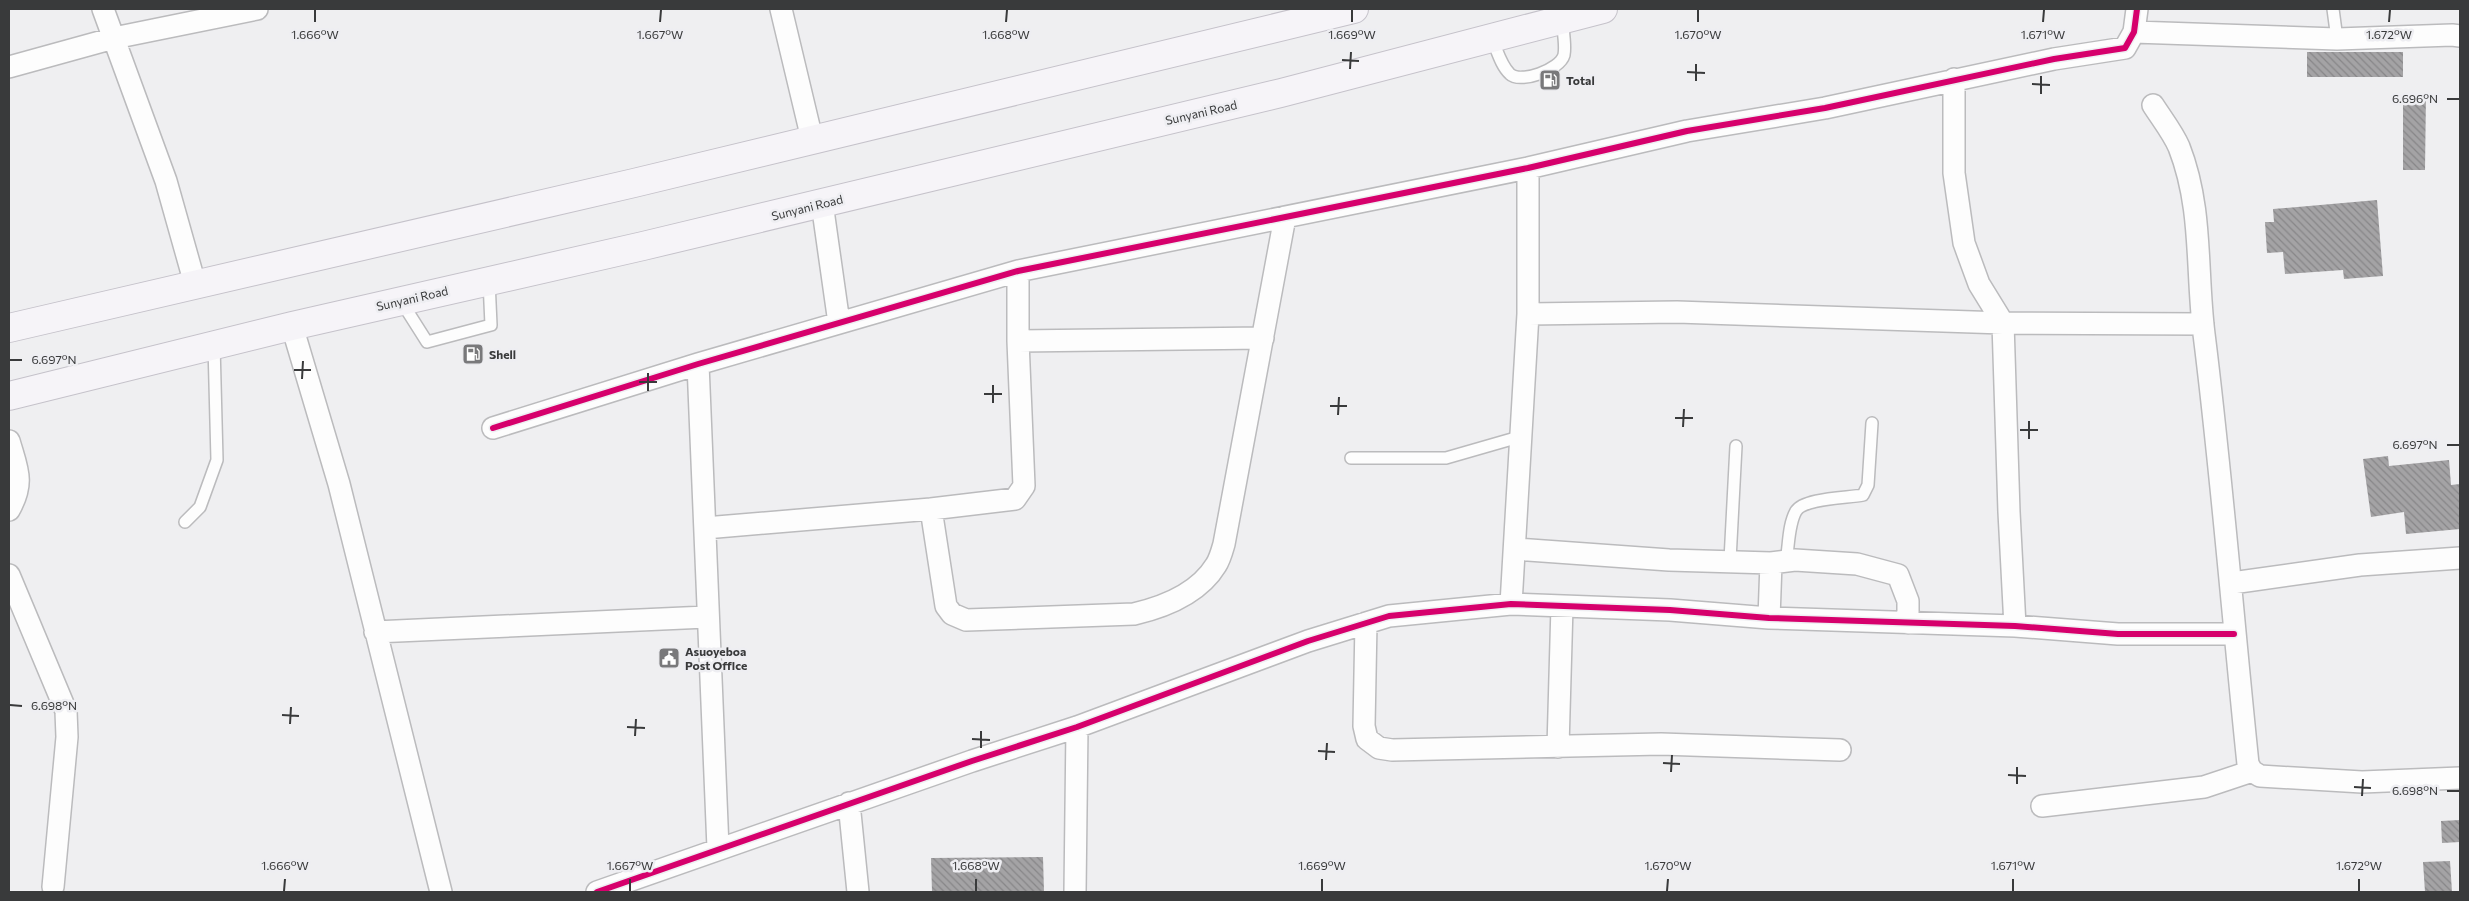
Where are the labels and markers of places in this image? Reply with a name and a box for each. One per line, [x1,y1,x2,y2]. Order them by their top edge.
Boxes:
fuel station icon: Total [1538,68,1562,92]
place label: Total [1566,73,1595,87]
fuel station icon: Shell [461,342,485,366]
place label: Shell [489,347,516,361]
place label: Asuoyeboa Post Office [685,644,747,672]
public building icon: Asuoyeboa Post Office [657,646,681,670]

